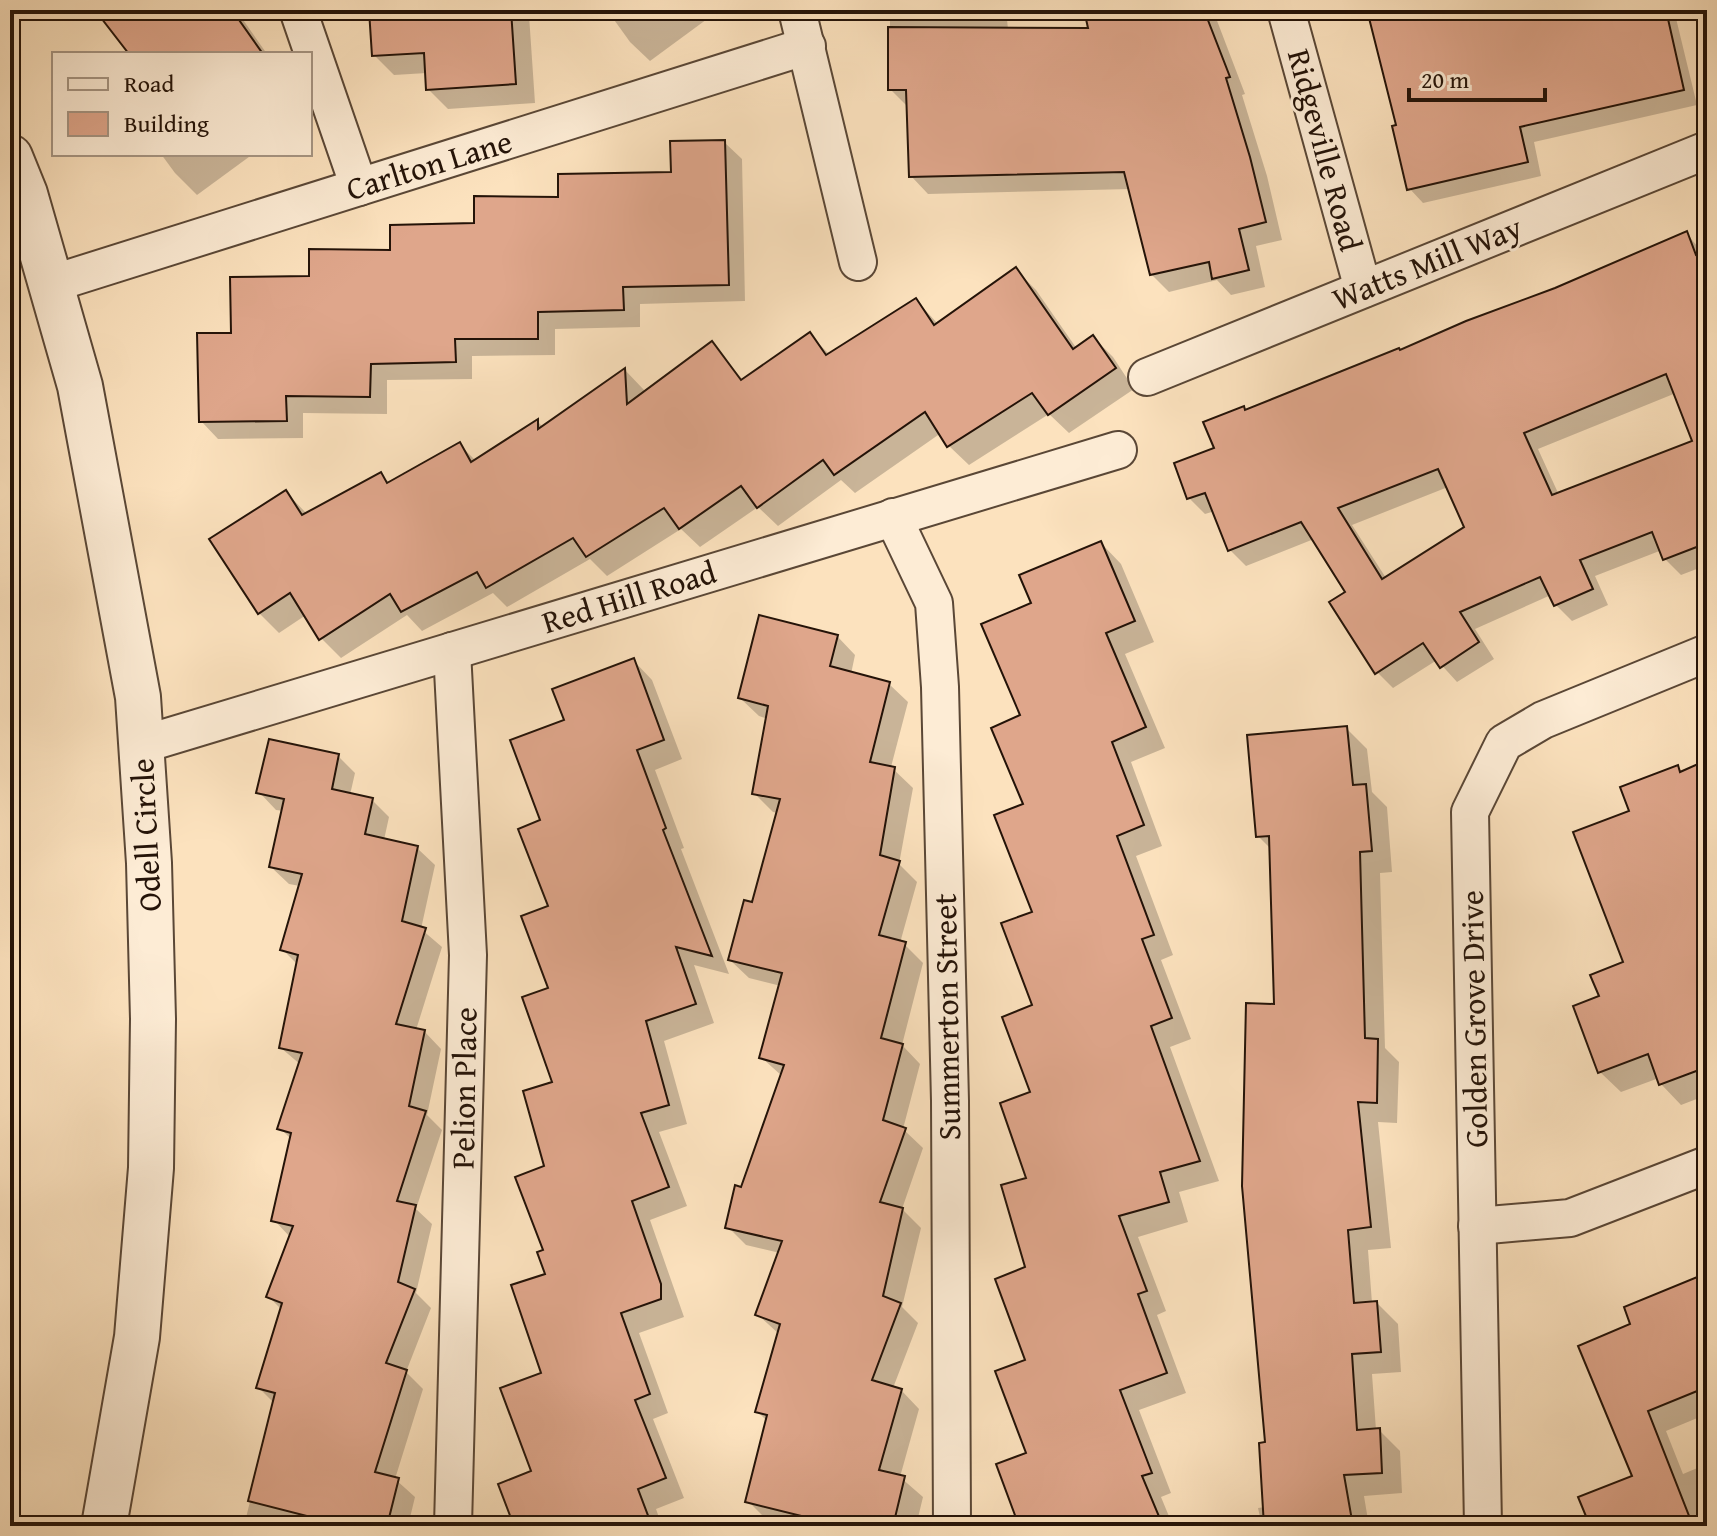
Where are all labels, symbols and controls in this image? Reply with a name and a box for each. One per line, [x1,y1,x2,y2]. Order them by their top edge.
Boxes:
street label: Ridgeville Road [1276,44,1375,256]
legend [52,52,312,156]
scale bar [1409,52,1545,102]
text: 20 m [1421,62,1469,97]
text: Road [124,66,174,101]
text: Building [124,106,209,141]
street label: Carlton Lane [340,117,518,212]
street label: Watts Mill Way [1325,203,1529,322]
street label: Red Hill Road [536,548,722,645]
street label: Odell Circle [118,757,173,913]
street label: Golden Grove Drive [1448,890,1499,1148]
street label: Summerton Street [921,893,972,1141]
street label: Pelion Place [439,1007,488,1169]

